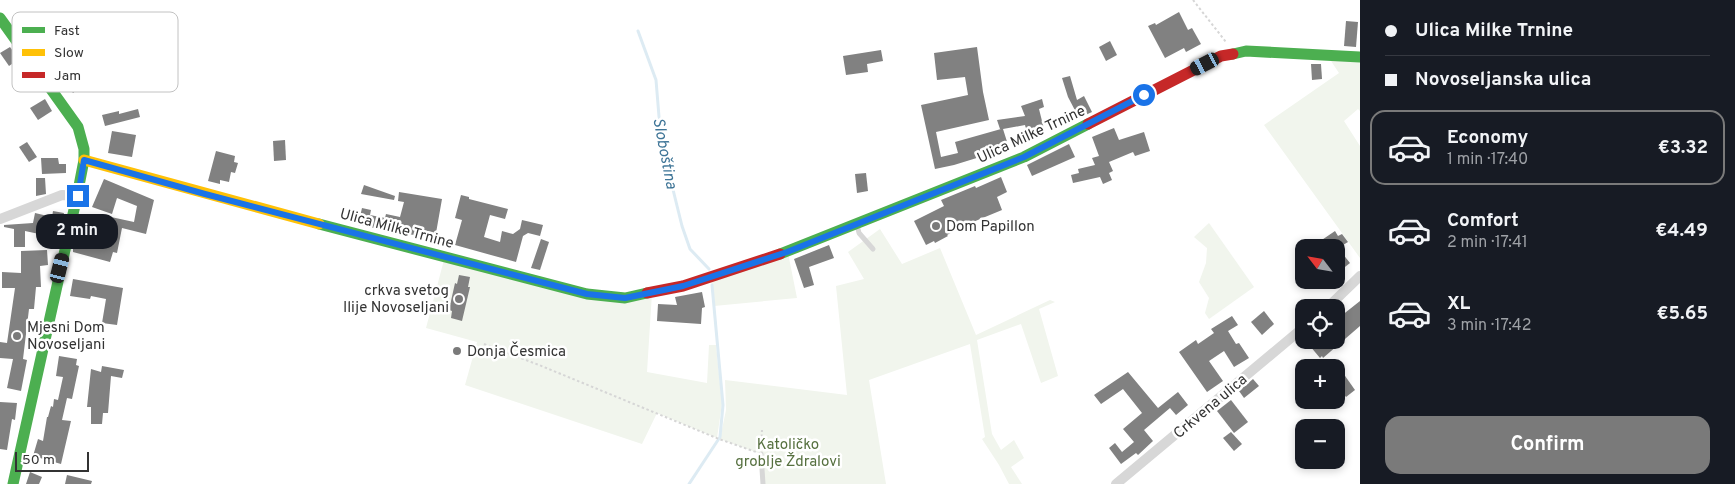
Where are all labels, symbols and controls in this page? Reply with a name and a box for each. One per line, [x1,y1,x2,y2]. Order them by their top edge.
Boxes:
legend [12,12,178,92]
text: Ulica Milke Trnine [1415,19,1573,43]
text: Fast [54,23,80,40]
text: Slow [54,45,84,62]
car [1188,51,1221,77]
text: Jam [54,68,81,85]
text: Novoseljanska ulica [1415,68,1591,92]
route start [1133,84,1155,106]
street label: Ulica Milke Trnine [974,102,1089,169]
water label: Sloboština [647,116,681,191]
icon: car [1387,125,1432,170]
text: Economy [1447,126,1528,150]
text: €3.32 [1658,136,1708,160]
text: 1 min · 17:40 [1447,150,1528,170]
route end [67,185,89,207]
street label: Ulica Milke Trnine [337,205,456,254]
icon: car [1387,208,1432,253]
text: Comfort [1447,209,1519,233]
callout: 2 min [37,214,119,248]
place label: Dom Papillon [946,218,1035,237]
text: €4.49 [1655,219,1708,243]
marker: Dom Papillon [930,220,942,232]
text: 2 min [56,221,98,241]
text: 2 min · 17:41 [1447,233,1528,253]
north arrow [1295,239,1345,289]
map controls [1295,239,1345,469]
car [49,252,70,284]
place label: crkva svetog Ilije Novoseljani [343,282,449,318]
icon: car [1387,291,1432,336]
text: XL [1447,292,1470,316]
marker: crkva svetog Ilije Novoseljani [453,293,465,305]
button: locate [1295,299,1345,349]
text: €5.65 [1656,302,1708,326]
text: 3 min · 17:42 [1447,316,1531,336]
place label: Mjesni Dom Novoseljani [27,319,105,355]
marker: Mjesni Dom Novoseljani [11,330,23,342]
place label: Donja Česmica [467,341,566,362]
marker: Donja Česmica [451,345,463,357]
button: + [1295,359,1345,409]
street label: Crkvena ulica [1170,371,1252,443]
button: Confirm [1385,416,1710,474]
button: − [1295,419,1345,469]
park label: Katoličko groblje Ždralovi [735,436,841,472]
scale bar [15,449,89,472]
text: 50 m [22,452,55,469]

